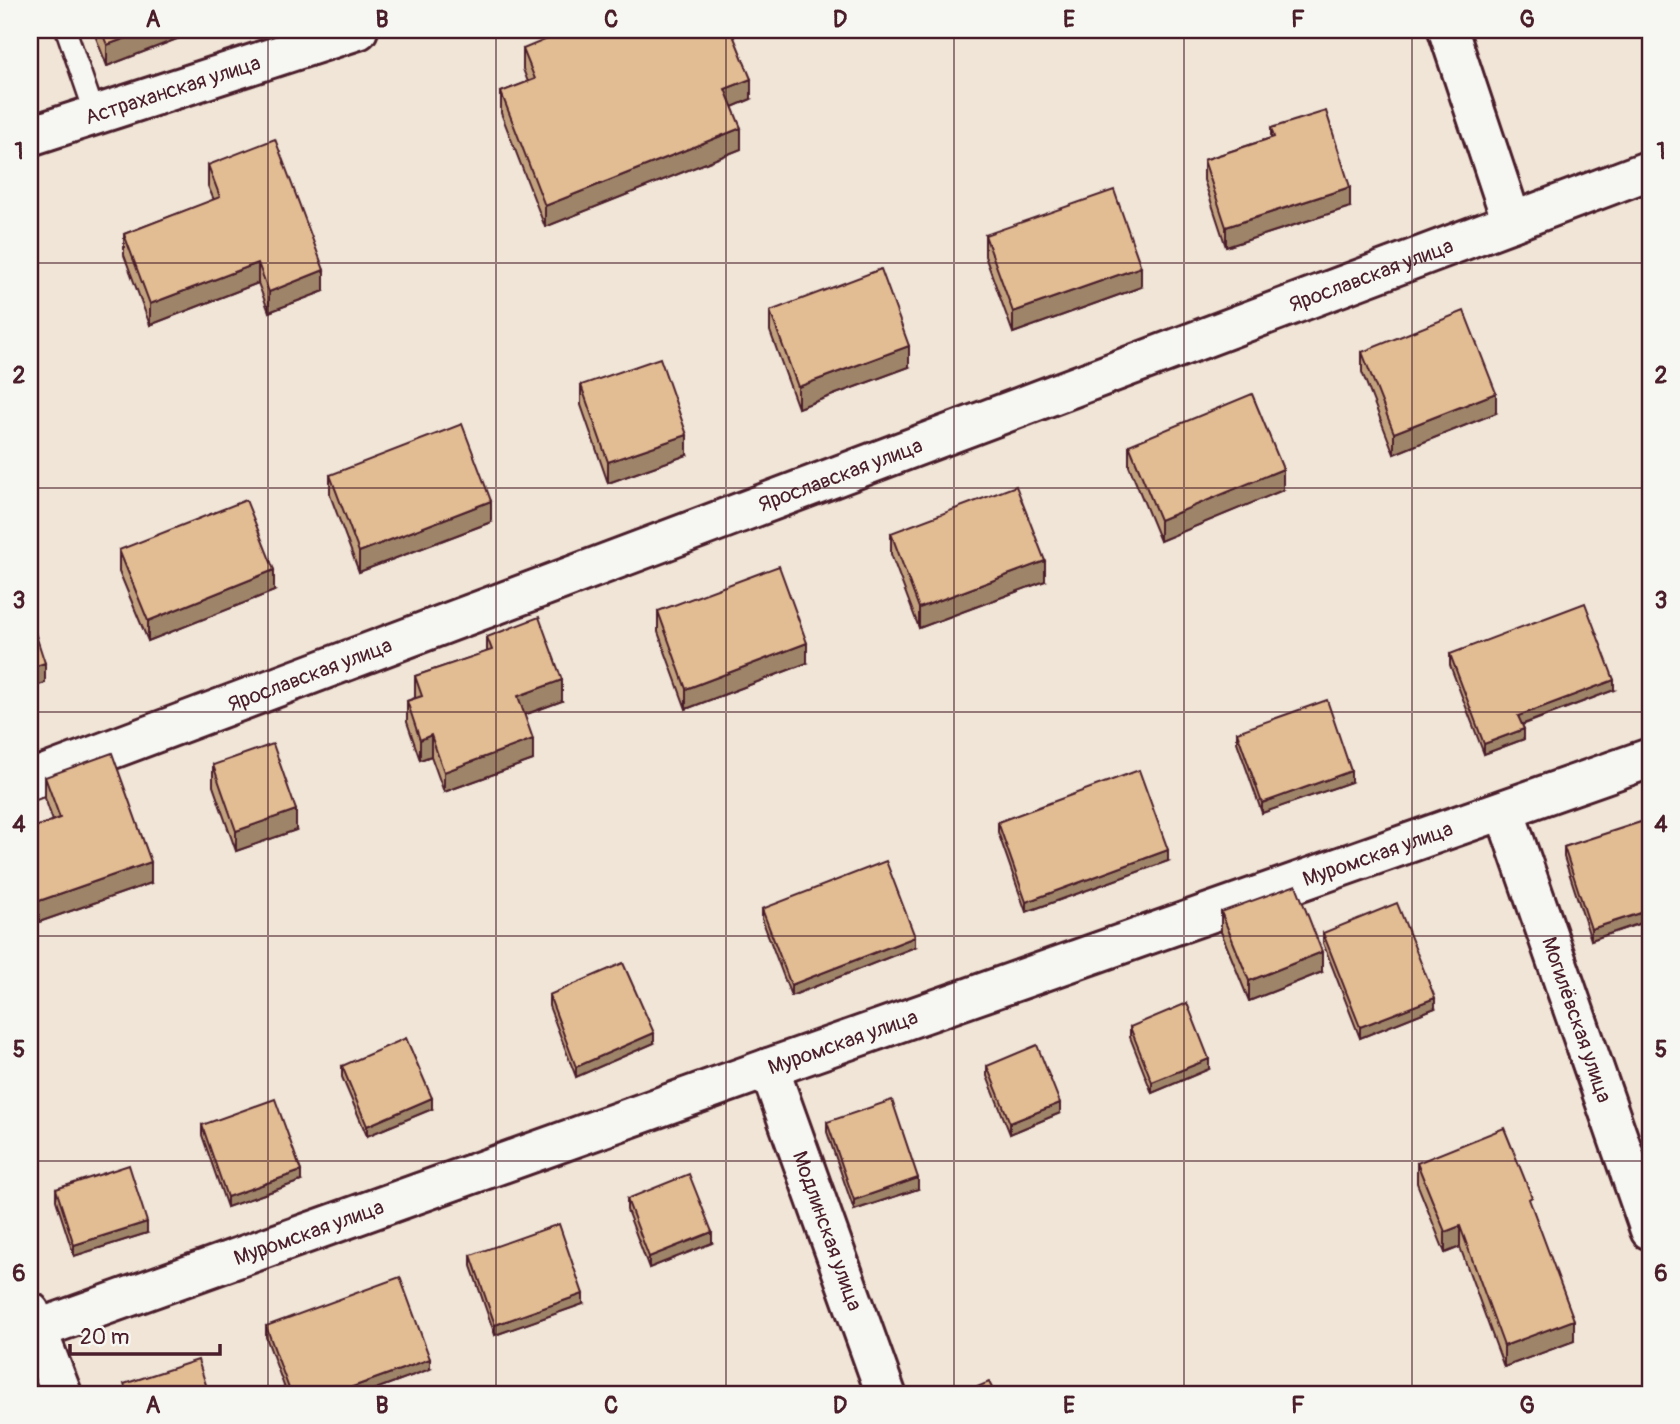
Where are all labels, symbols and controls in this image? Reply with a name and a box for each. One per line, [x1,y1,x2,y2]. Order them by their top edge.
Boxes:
text: A [146,5,161,34]
text: B [375,5,389,34]
text: C [604,5,618,34]
text: D [833,5,847,34]
text: E [1063,5,1075,34]
text: F [1291,5,1305,34]
text: G [1519,5,1535,34]
street label: Астраханская улица [82,49,264,131]
text: 1 [15,137,24,166]
text: 1 [1657,137,1666,166]
street label: Ярославская улица [1285,232,1457,318]
text: 2 [13,361,26,390]
text: 2 [1655,361,1668,390]
street label: Ярославская улица [755,432,926,518]
text: 3 [13,586,25,615]
text: 3 [1655,586,1667,615]
street label: Ярославская улица [224,631,396,718]
text: 4 [12,810,26,839]
text: 4 [1654,810,1668,839]
street label: Муромская улица [1299,815,1456,893]
street label: Могилёвская улица [1536,933,1618,1106]
street label: Муромская улица [764,1003,921,1081]
text: 5 [13,1035,25,1064]
text: 5 [1655,1035,1667,1064]
street label: Модлинская улица [786,1147,869,1314]
street label: Муромская улица [230,1193,387,1272]
text: 6 [12,1259,26,1288]
text: 6 [1654,1259,1668,1288]
scale bar [70,1312,220,1356]
text: 20 m [80,1324,129,1351]
text: A [146,1391,161,1420]
text: B [375,1391,389,1420]
text: C [604,1391,618,1420]
text: D [833,1391,847,1420]
text: E [1063,1391,1075,1420]
text: F [1291,1391,1305,1420]
text: G [1519,1391,1535,1420]

